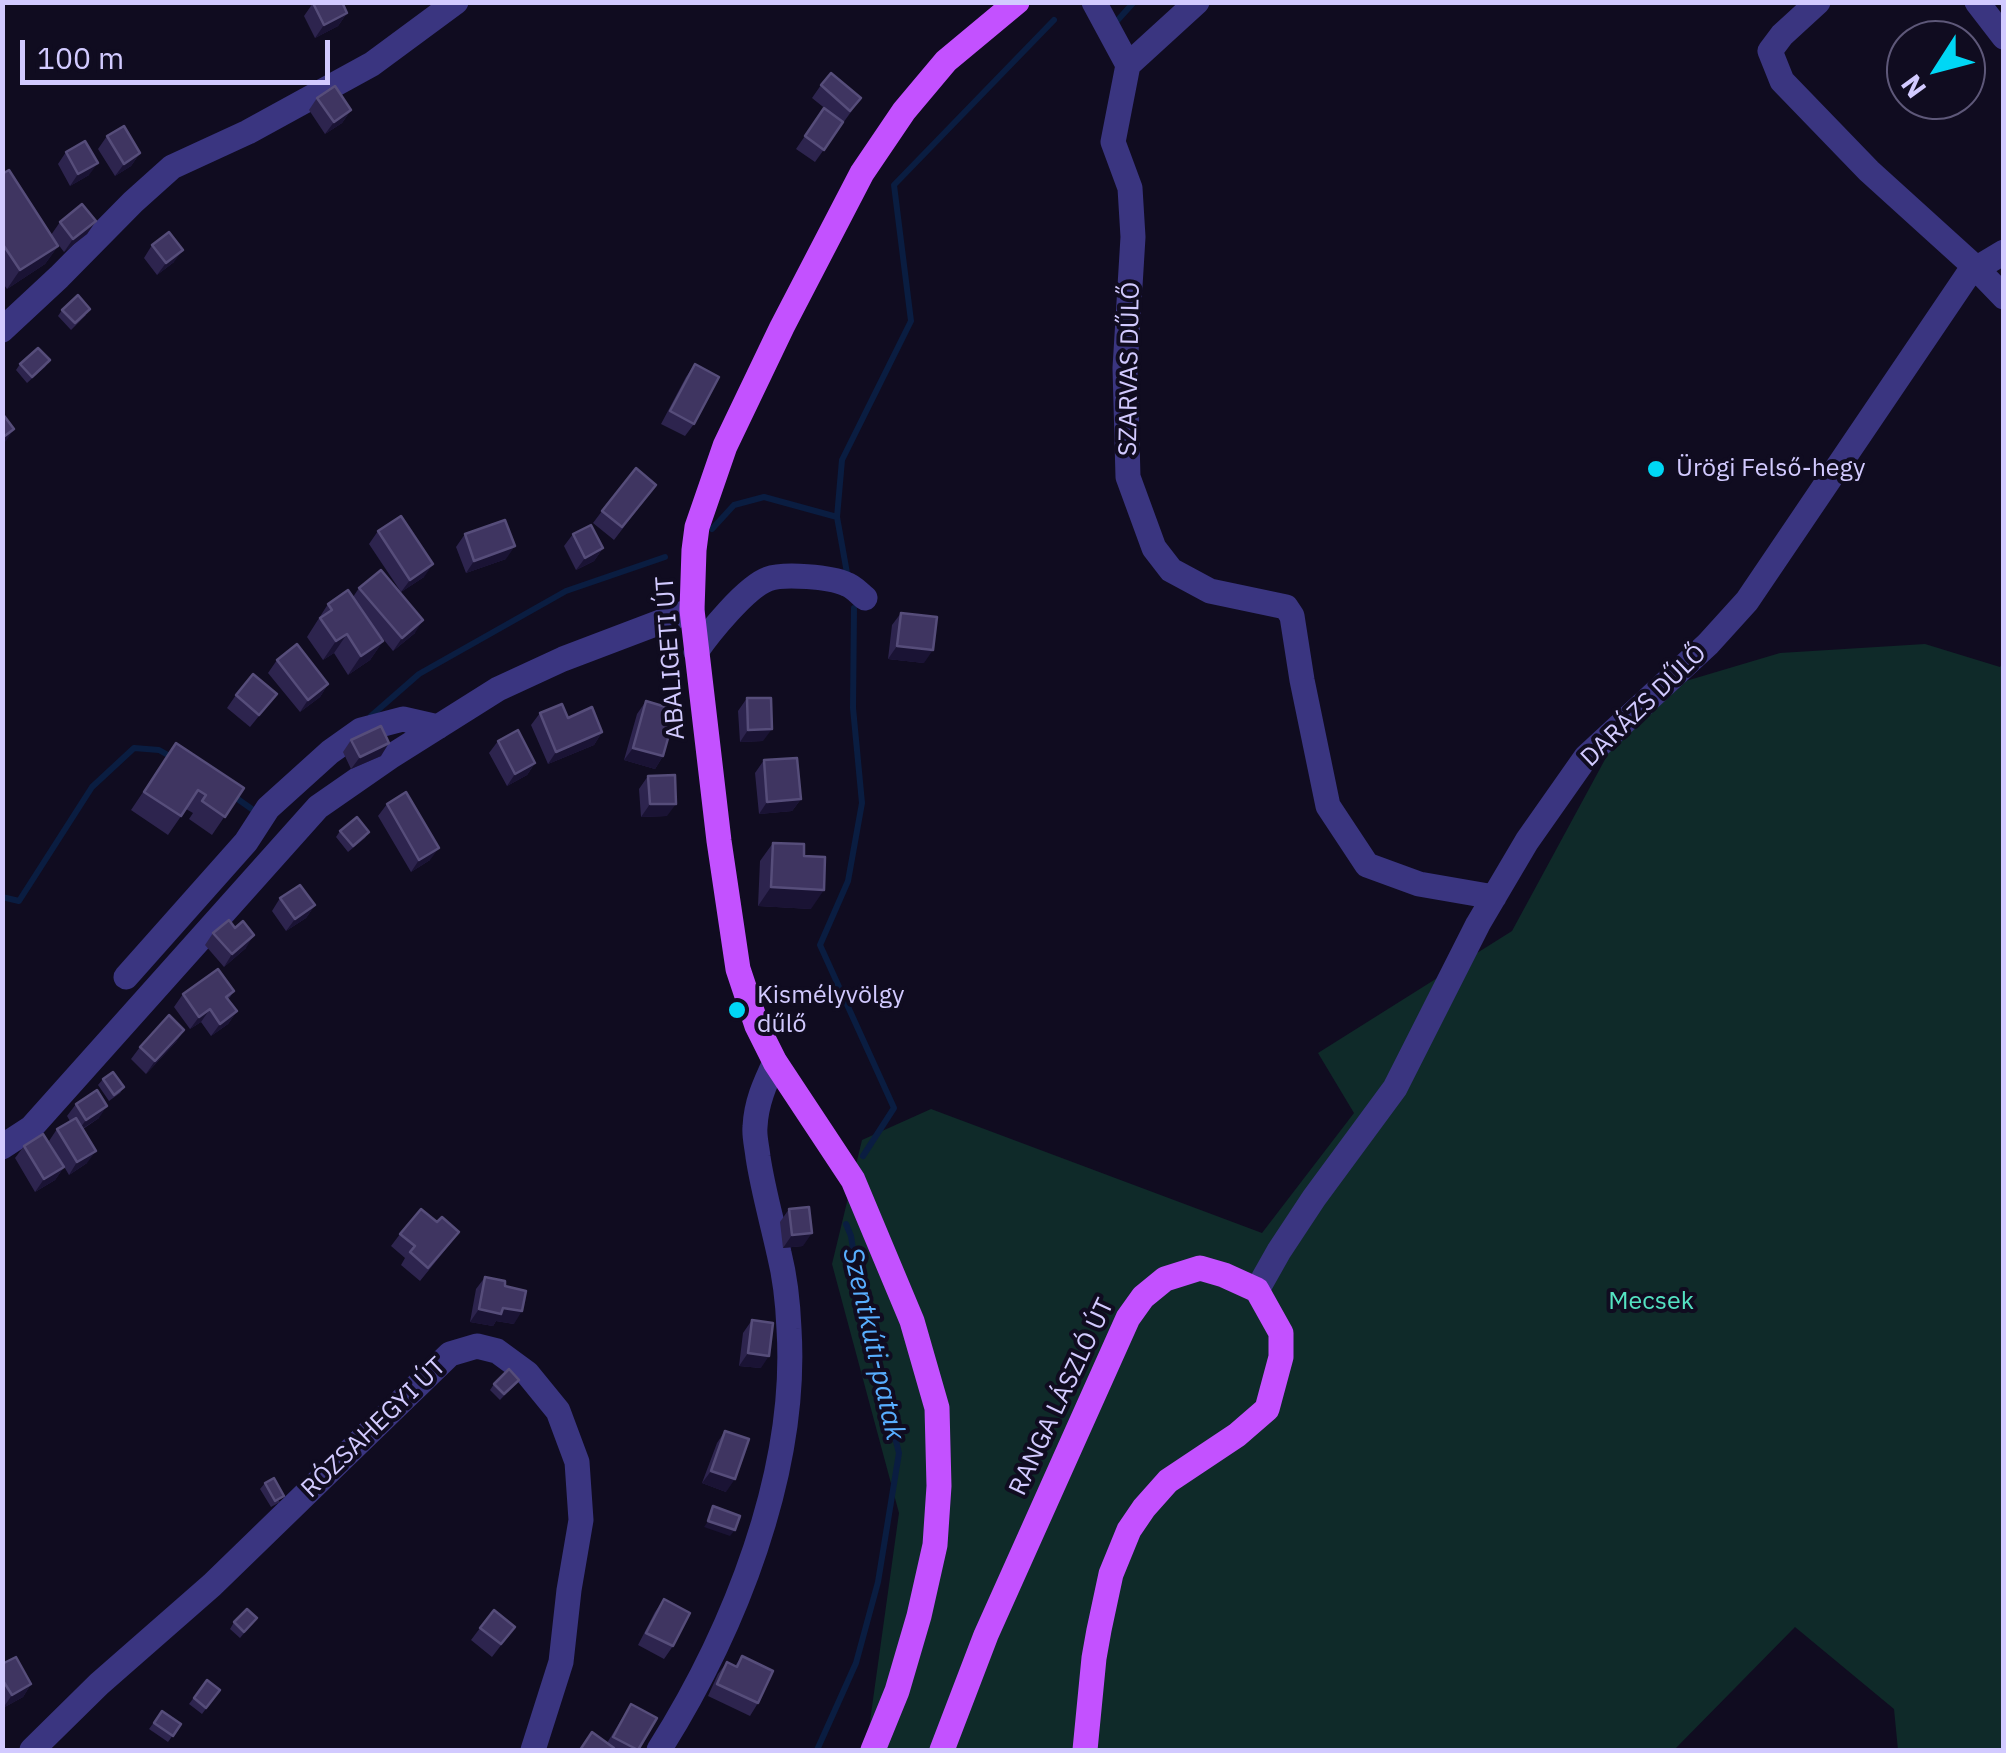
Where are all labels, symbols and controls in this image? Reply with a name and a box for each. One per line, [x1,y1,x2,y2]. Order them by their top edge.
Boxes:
scale bar [25,20,335,82]
north arrow [1886,20,1986,120]
text: 100 m [37,38,124,77]
text: N [1892,68,1934,106]
street label: SZARVAS DŰLŐ [1113,282,1147,456]
place label: Ürögi Felső-hegy [1676,454,1865,484]
marker: Ürögi Felső-hegy [1645,458,1667,480]
street label: ABALIGETI ÚT [650,575,692,741]
street label: DARÁZS DŰLŐ [1575,639,1713,773]
place label: Kismélyvölgy dűlő [757,981,905,1040]
marker: Kismélyvölgy dűlő [726,999,748,1021]
water label: Szentkúti-patak [834,1244,912,1444]
park label: Mecsek [1608,1287,1694,1317]
street label: RANGA LÁSZLÓ ÚT [1003,1294,1121,1500]
street label: RÓZSAHEGYI ÚT [296,1352,452,1504]

